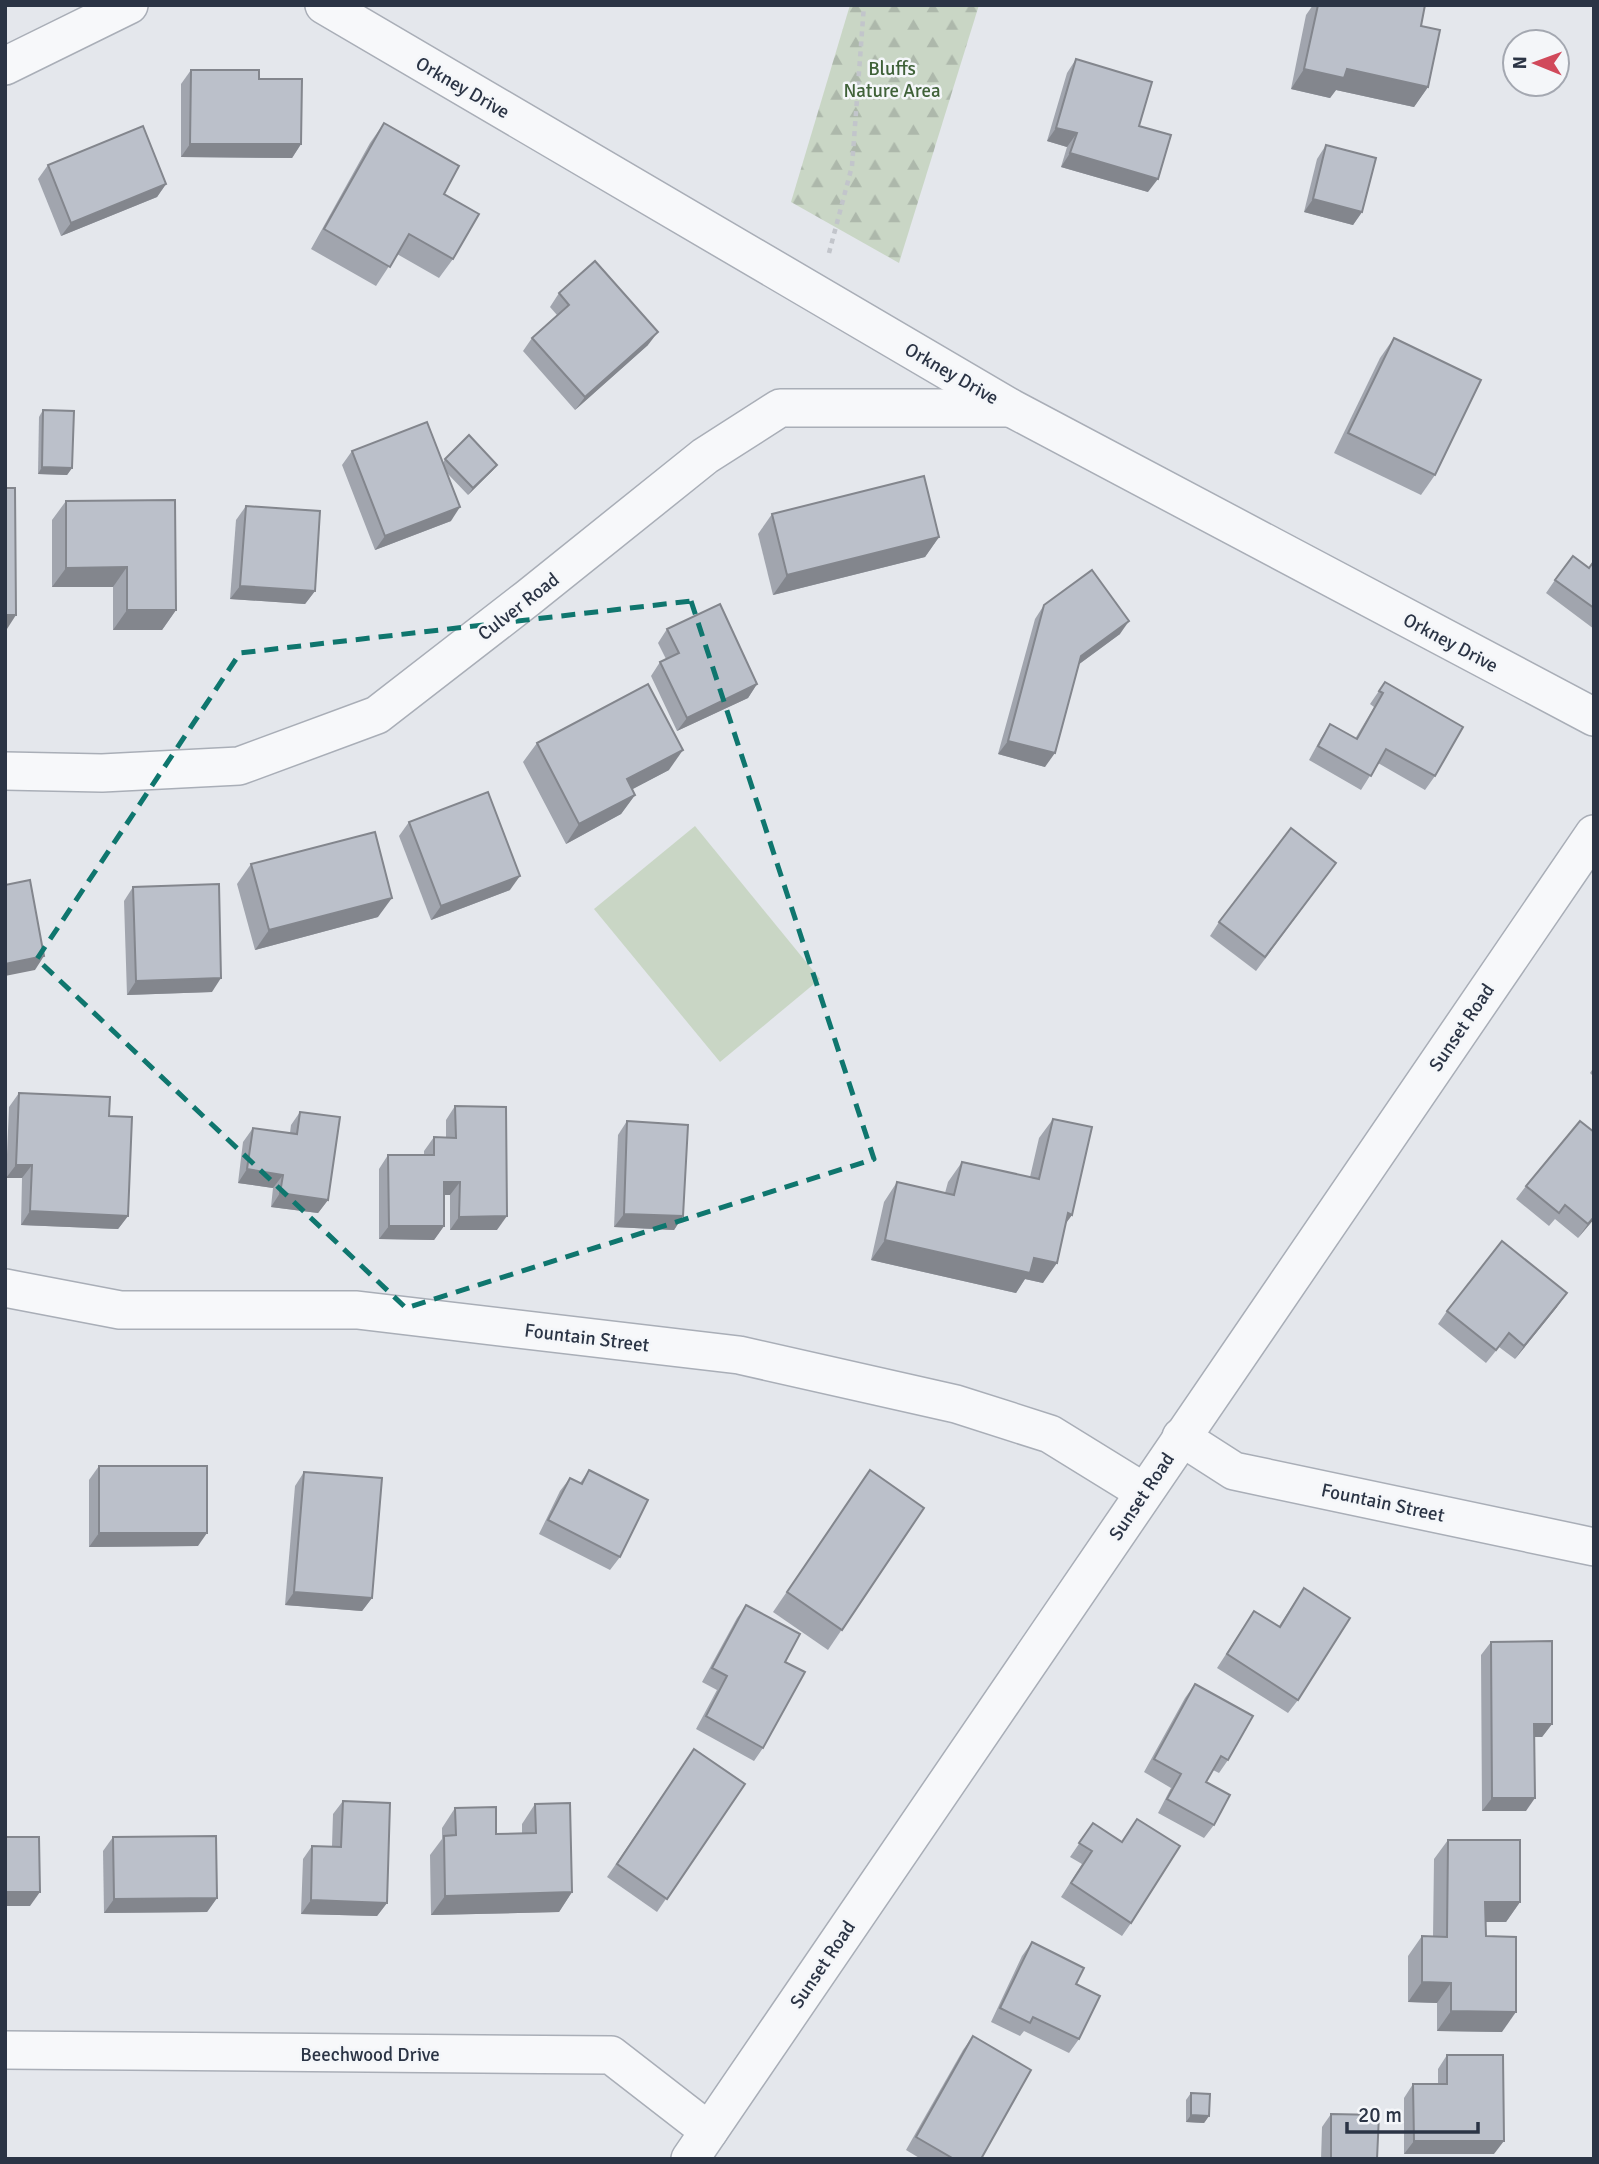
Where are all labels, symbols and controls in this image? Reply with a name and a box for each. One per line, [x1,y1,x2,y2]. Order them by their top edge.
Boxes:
north arrow [1501,28,1571,98]
street label: Orkney Drive [411,51,514,124]
text: N [1508,56,1532,70]
park label: Bluffs Nature Area [843,57,941,103]
street label: Orkney Drive [900,337,1003,410]
street label: Culver Road [473,568,564,646]
street label: Orkney Drive [1399,608,1502,678]
street label: Sunset Road [1424,979,1500,1076]
street label: Fountain Street [523,1318,651,1358]
street label: Sunset Road [1104,1448,1180,1545]
street label: Fountain Street [1319,1478,1447,1528]
street label: Sunset Road [785,1916,861,2013]
street label: Beechwood Drive [300,2043,440,2067]
scale bar [1347,2090,1478,2134]
text: 20 m [1358,2102,1402,2128]

